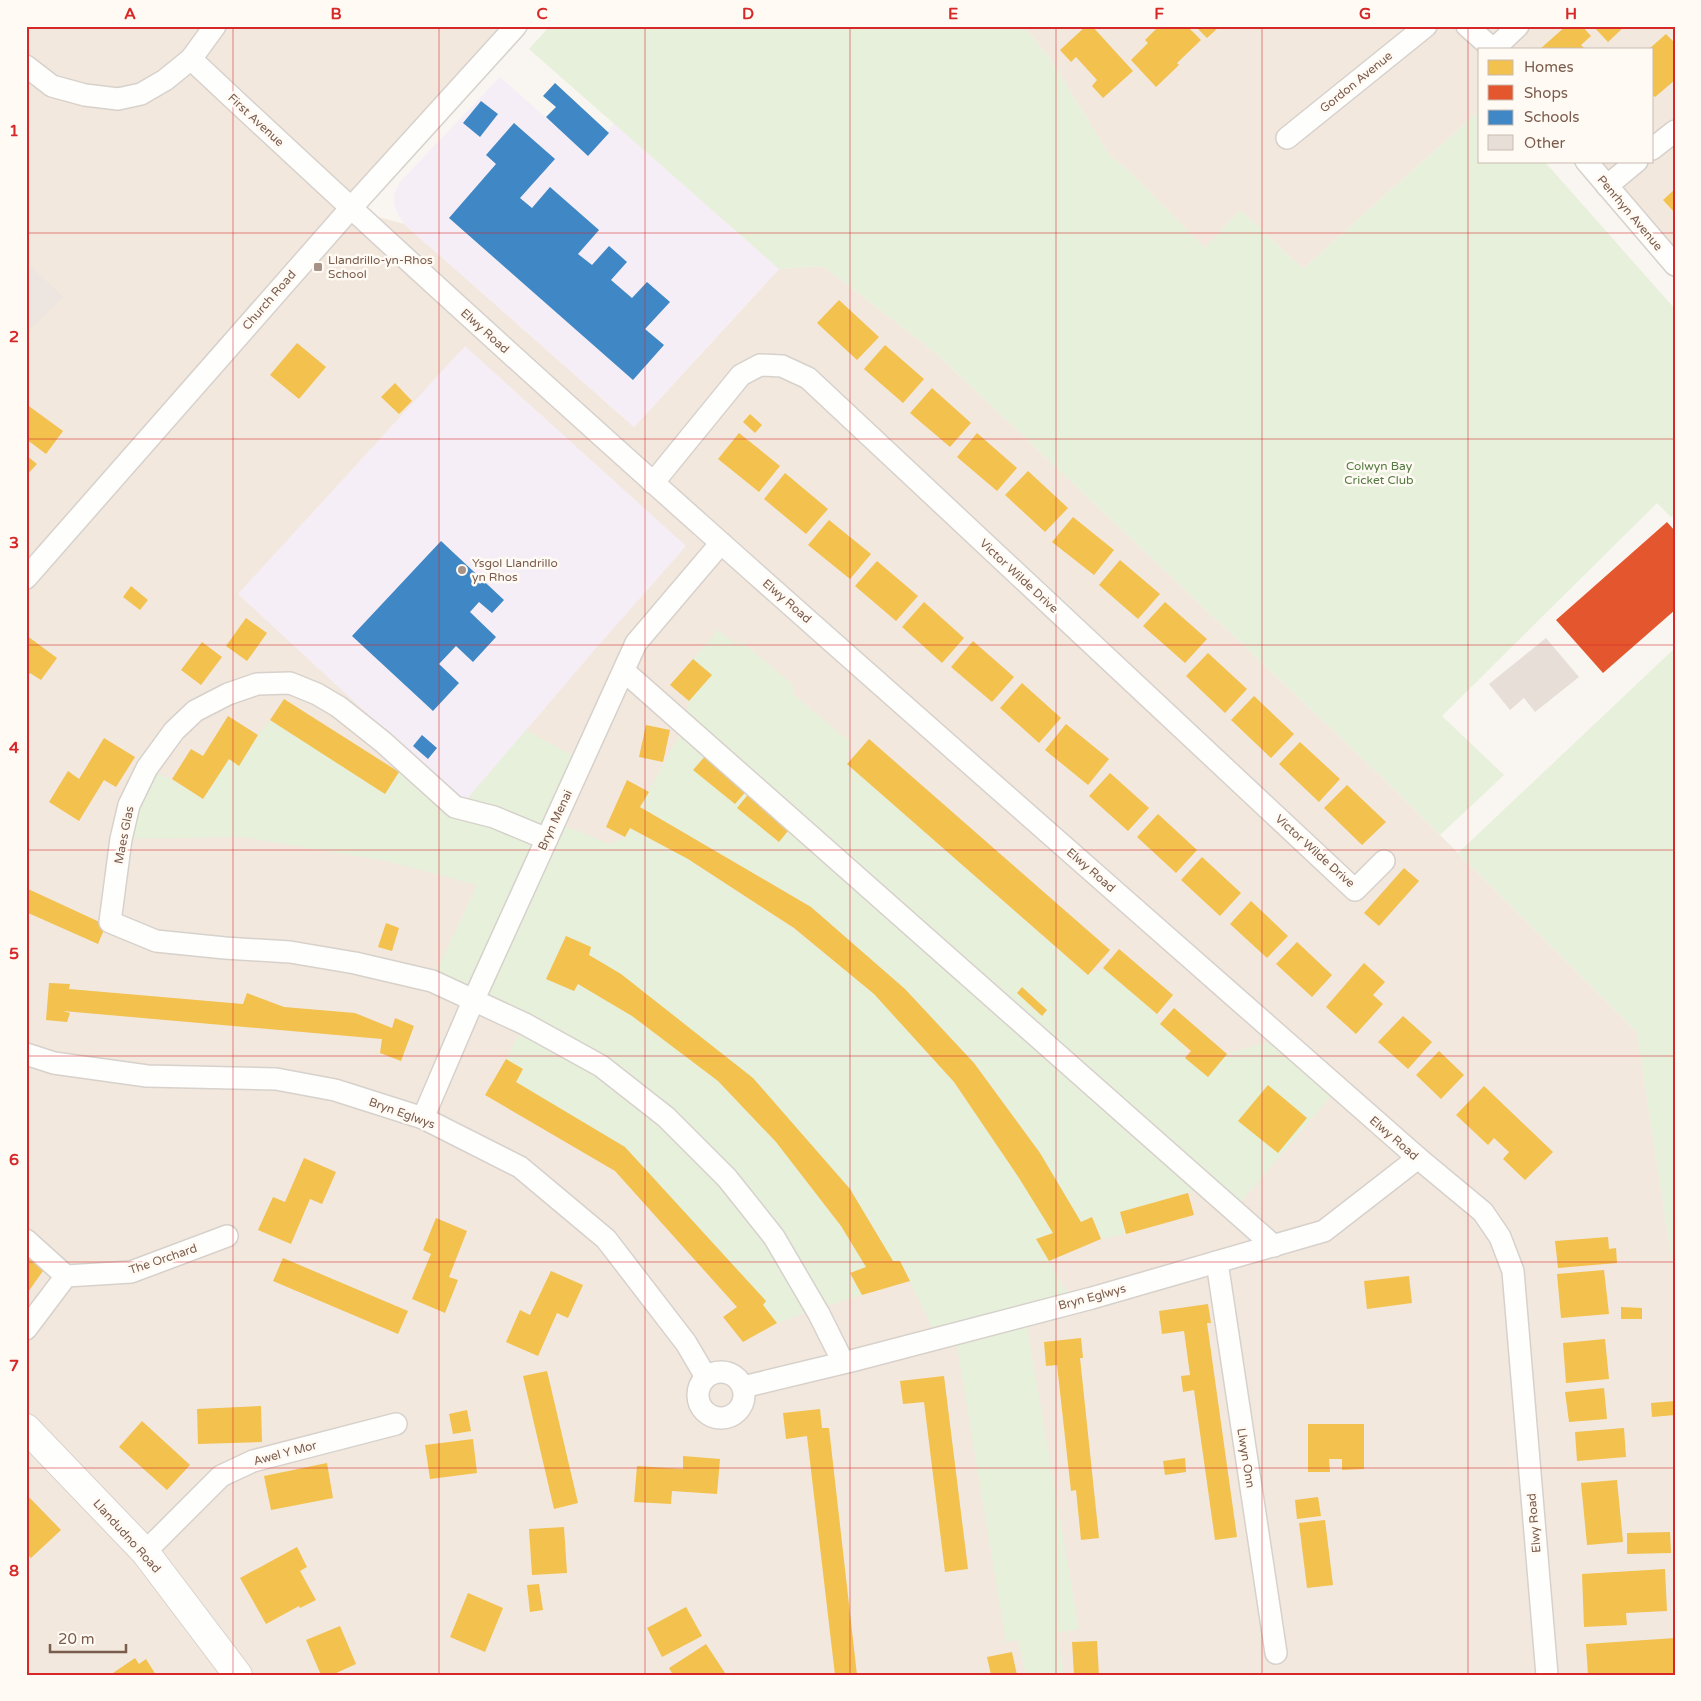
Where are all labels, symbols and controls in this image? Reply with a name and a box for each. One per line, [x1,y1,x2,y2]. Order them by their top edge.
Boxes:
text: A [124,4,136,24]
text: B [330,4,342,24]
text: C [536,4,548,24]
text: D [742,4,754,24]
text: E [948,4,958,24]
text: F [1154,4,1164,24]
text: G [1359,4,1371,24]
text: H [1565,4,1577,24]
street label: Gordon Avenue [1317,48,1395,115]
legend [1478,48,1654,162]
text: Homes [1524,58,1574,76]
text: Shops [1524,84,1568,102]
street label: First Avenue [225,91,287,150]
text: Schools [1524,108,1580,126]
text: 1 [9,121,19,141]
text: Other [1524,134,1566,152]
street label: Penrhyn Avenue [1595,173,1666,254]
place label: Llandrillo-yn-Rhos School [328,253,433,281]
marker: Llandrillo-yn-Rhos School [312,261,324,273]
street label: Church Road [239,267,299,333]
street label: Elwy Road [458,306,512,356]
text: 2 [9,327,19,347]
park label: Colwyn Bay Cricket Club [1344,459,1414,487]
text: 3 [9,533,19,553]
street label: Victor Wilde Drive [977,536,1061,616]
place label: Ysgol Llandrillo yn Rhos [472,556,558,584]
marker: Ysgol Llandrillo yn Rhos [456,564,468,576]
street label: Elwy Road [760,576,814,626]
text: 4 [9,738,19,758]
street label: Bryn Menai [535,788,575,852]
street label: Maes Glas [112,805,137,865]
street label: Victor Wilde Drive [1272,812,1358,891]
street label: Elwy Road [1064,845,1118,895]
text: 5 [9,944,19,964]
street label: Bryn Eglwys [367,1095,437,1132]
street label: Elwy Road [1367,1113,1421,1163]
text: 6 [9,1150,19,1170]
street label: The Orchard [127,1241,199,1277]
street label: Bryn Eglwys [1057,1281,1128,1313]
text: 7 [9,1356,19,1376]
street label: Llwyn Onn [1234,1427,1258,1489]
street label: Awel Y Mor [252,1438,319,1468]
street label: Elwy Road [1524,1493,1544,1553]
street label: Llandudno Road [90,1496,164,1576]
text: 8 [9,1561,19,1581]
scale bar [50,1621,126,1653]
text: 20 m [58,1630,95,1648]

